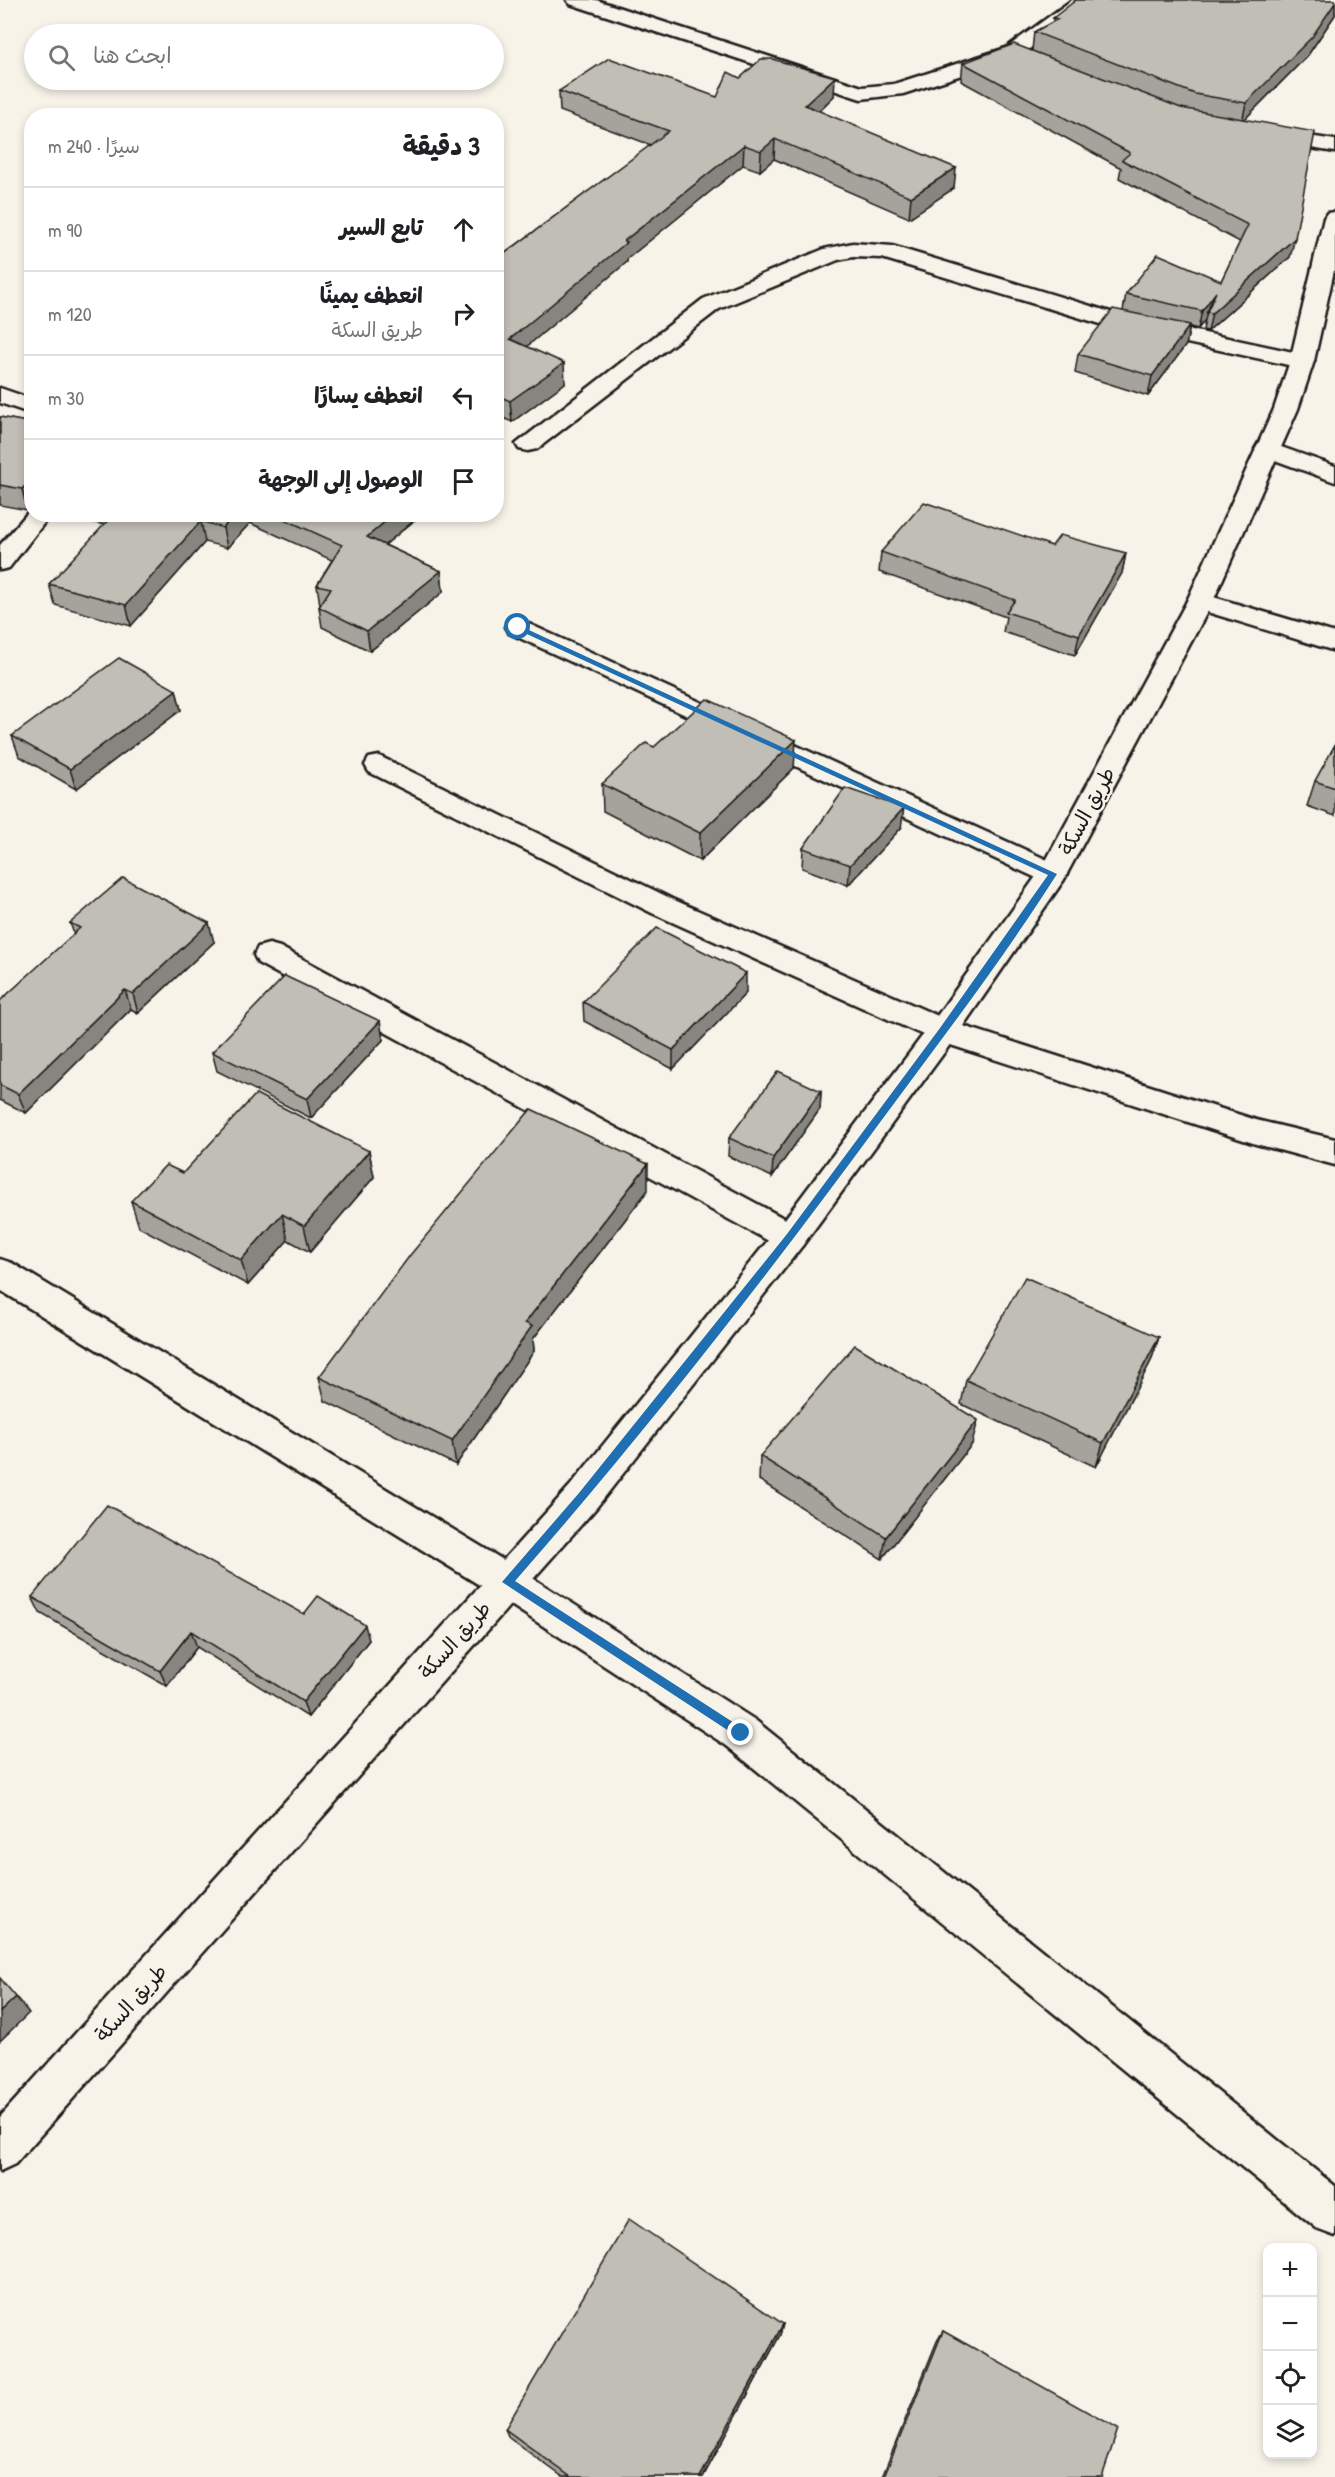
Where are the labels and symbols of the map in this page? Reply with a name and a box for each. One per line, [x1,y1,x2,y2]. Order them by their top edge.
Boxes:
route start [504,613,530,639]
street label: طريق السكة [1051,762,1122,860]
street label: طريق السكة [412,1594,498,1685]
route end [727,1719,753,1745]
street label: طريق السكة [88,1957,174,2048]

